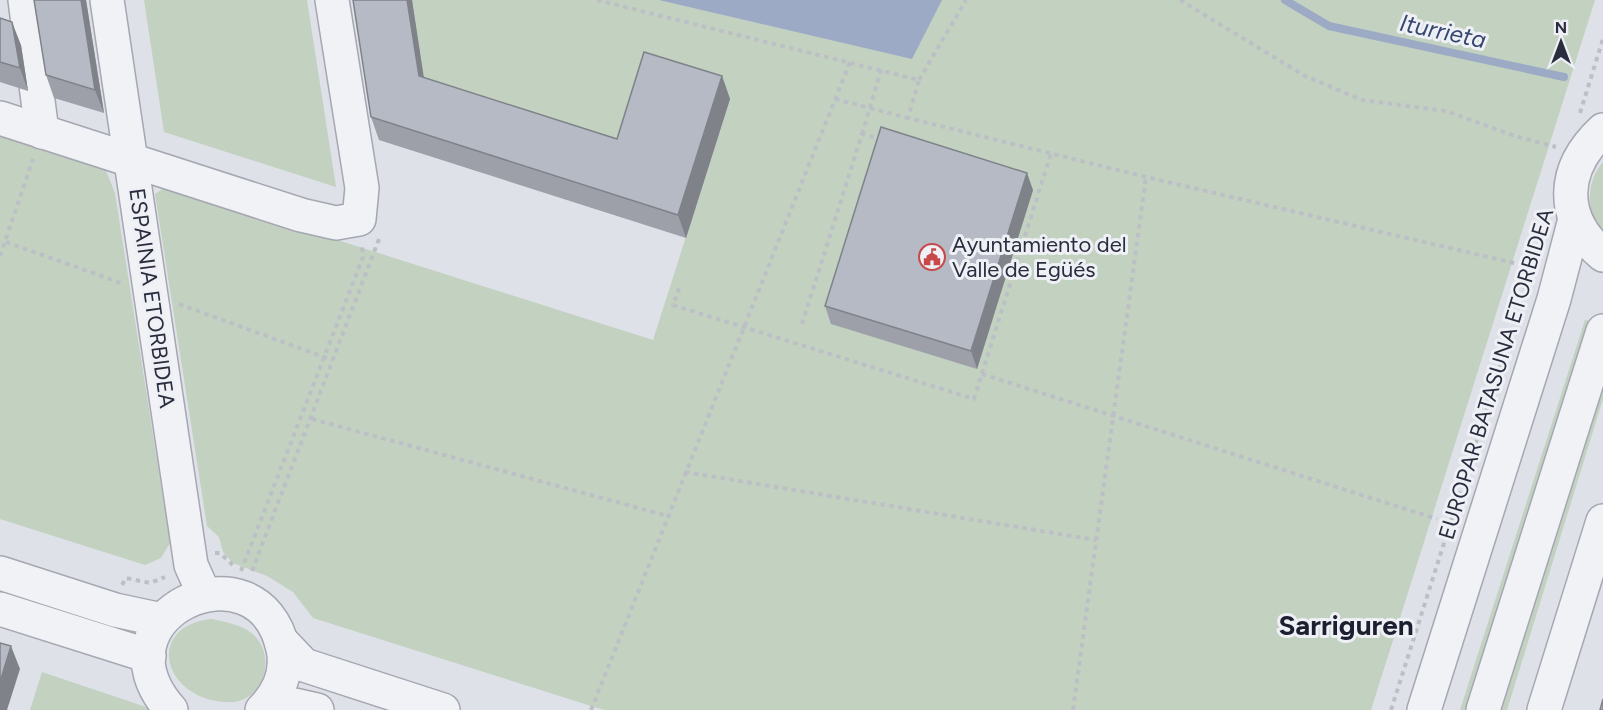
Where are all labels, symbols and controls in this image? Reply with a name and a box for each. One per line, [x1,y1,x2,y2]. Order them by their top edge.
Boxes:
water label: Iturrieta [1397,8,1489,54]
north arrow [1531,12,1591,72]
text: N [1555,18,1567,37]
street label: ESPAINIA ETORBIDEA [123,186,181,410]
street label: EUROPAR BATASUNA ETORBIDEA [1433,205,1559,543]
place label: Ayuntamiento del Valle de Egüés [952,231,1127,283]
public building icon: Ayuntamiento del Valle de Egüés [917,242,947,272]
district label: Sarriguren [1278,608,1414,642]

